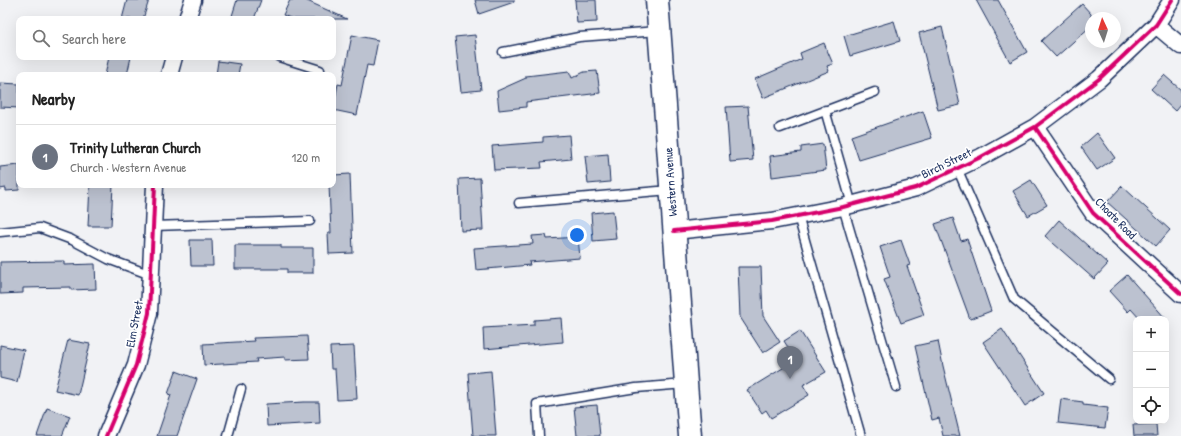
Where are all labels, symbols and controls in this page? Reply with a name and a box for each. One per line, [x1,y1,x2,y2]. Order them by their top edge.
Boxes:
north arrow [1085,12,1121,48]
search box [16,16,336,60]
icon: search [30,27,52,49]
text: Search here [62,28,126,49]
text: Nearby [32,87,75,110]
text: Trinity Lutheran Church [70,137,201,158]
street label: Birch Street [918,143,975,182]
street label: Western Avenue [659,147,681,217]
text: 1 [43,148,47,166]
text: 120 m [292,148,320,166]
text: Church · Western Avenue [70,158,187,176]
street label: Choate Road [1091,193,1141,243]
your location [567,225,587,245]
street label: Elm Street [121,298,147,349]
map controls [1133,316,1169,424]
button: + [1133,316,1169,352]
pin: 1 [777,346,803,379]
button: − [1133,352,1169,388]
button: locate [1133,388,1169,424]

